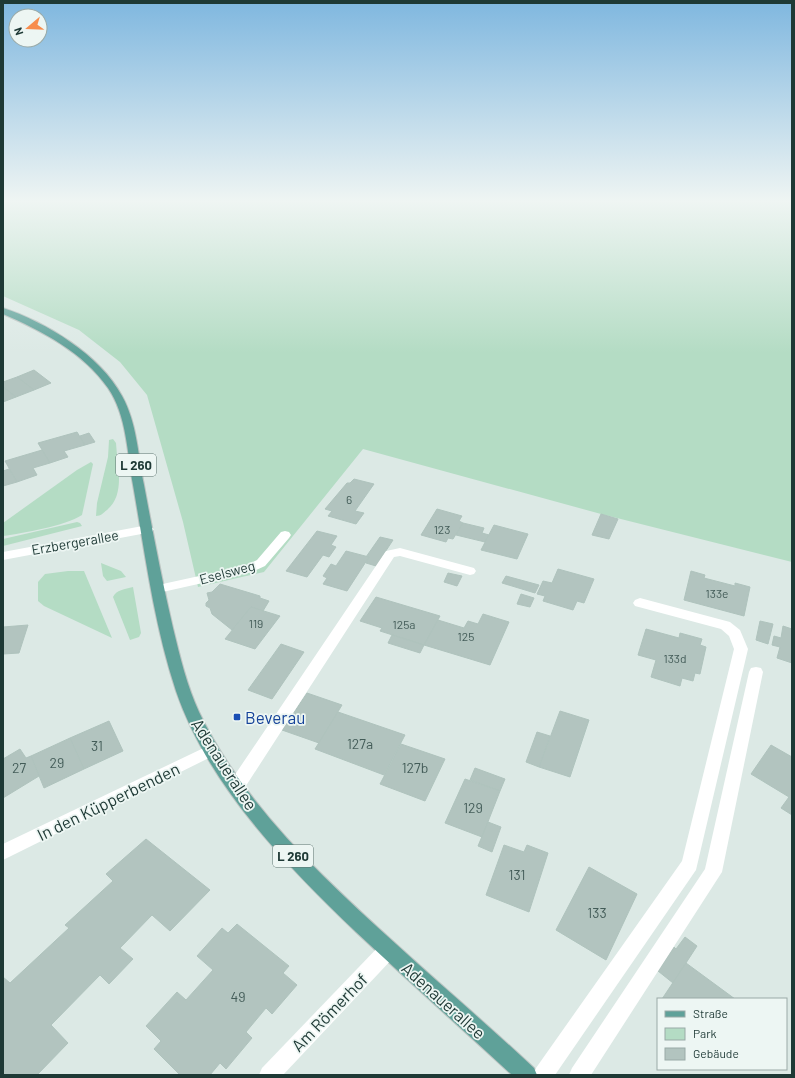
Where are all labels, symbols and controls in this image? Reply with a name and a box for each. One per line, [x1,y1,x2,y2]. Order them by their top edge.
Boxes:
north arrow [8,8,48,48]
text: N [11,26,25,37]
road number: L 260 [116,454,156,476]
house number: 6 [346,492,352,506]
house number: 123 [434,522,450,536]
street label: Erzbergerallee [30,526,120,558]
street label: Eselsweg [197,556,257,588]
house number: 133e [706,586,728,600]
house number: 119 [249,616,263,630]
house number: 125a [393,617,415,631]
house number: 125 [458,629,474,643]
house number: 133d [663,651,687,665]
place label: Beverau [245,707,305,727]
marker: Beverau [232,712,242,722]
street label: Adenauerallee [188,714,262,814]
house number: 127a [347,735,373,752]
house number: 31 [91,737,103,754]
house number: 29 [50,754,64,771]
street label: In den Küpperbenden [33,758,183,844]
house number: 27 [12,759,26,776]
house number: 127b [402,759,428,776]
house number: 129 [463,799,483,816]
road number: L 260 [273,845,313,867]
house number: 131 [509,866,525,883]
house number: 133 [587,904,607,921]
street label: Adenauerallee [398,957,490,1043]
street label: Am Römerhof [287,969,371,1055]
house number: 49 [230,988,246,1005]
legend [657,998,787,1070]
text: Straße [693,1006,728,1020]
text: Park [693,1026,717,1040]
text: Gebäude [693,1046,739,1060]

